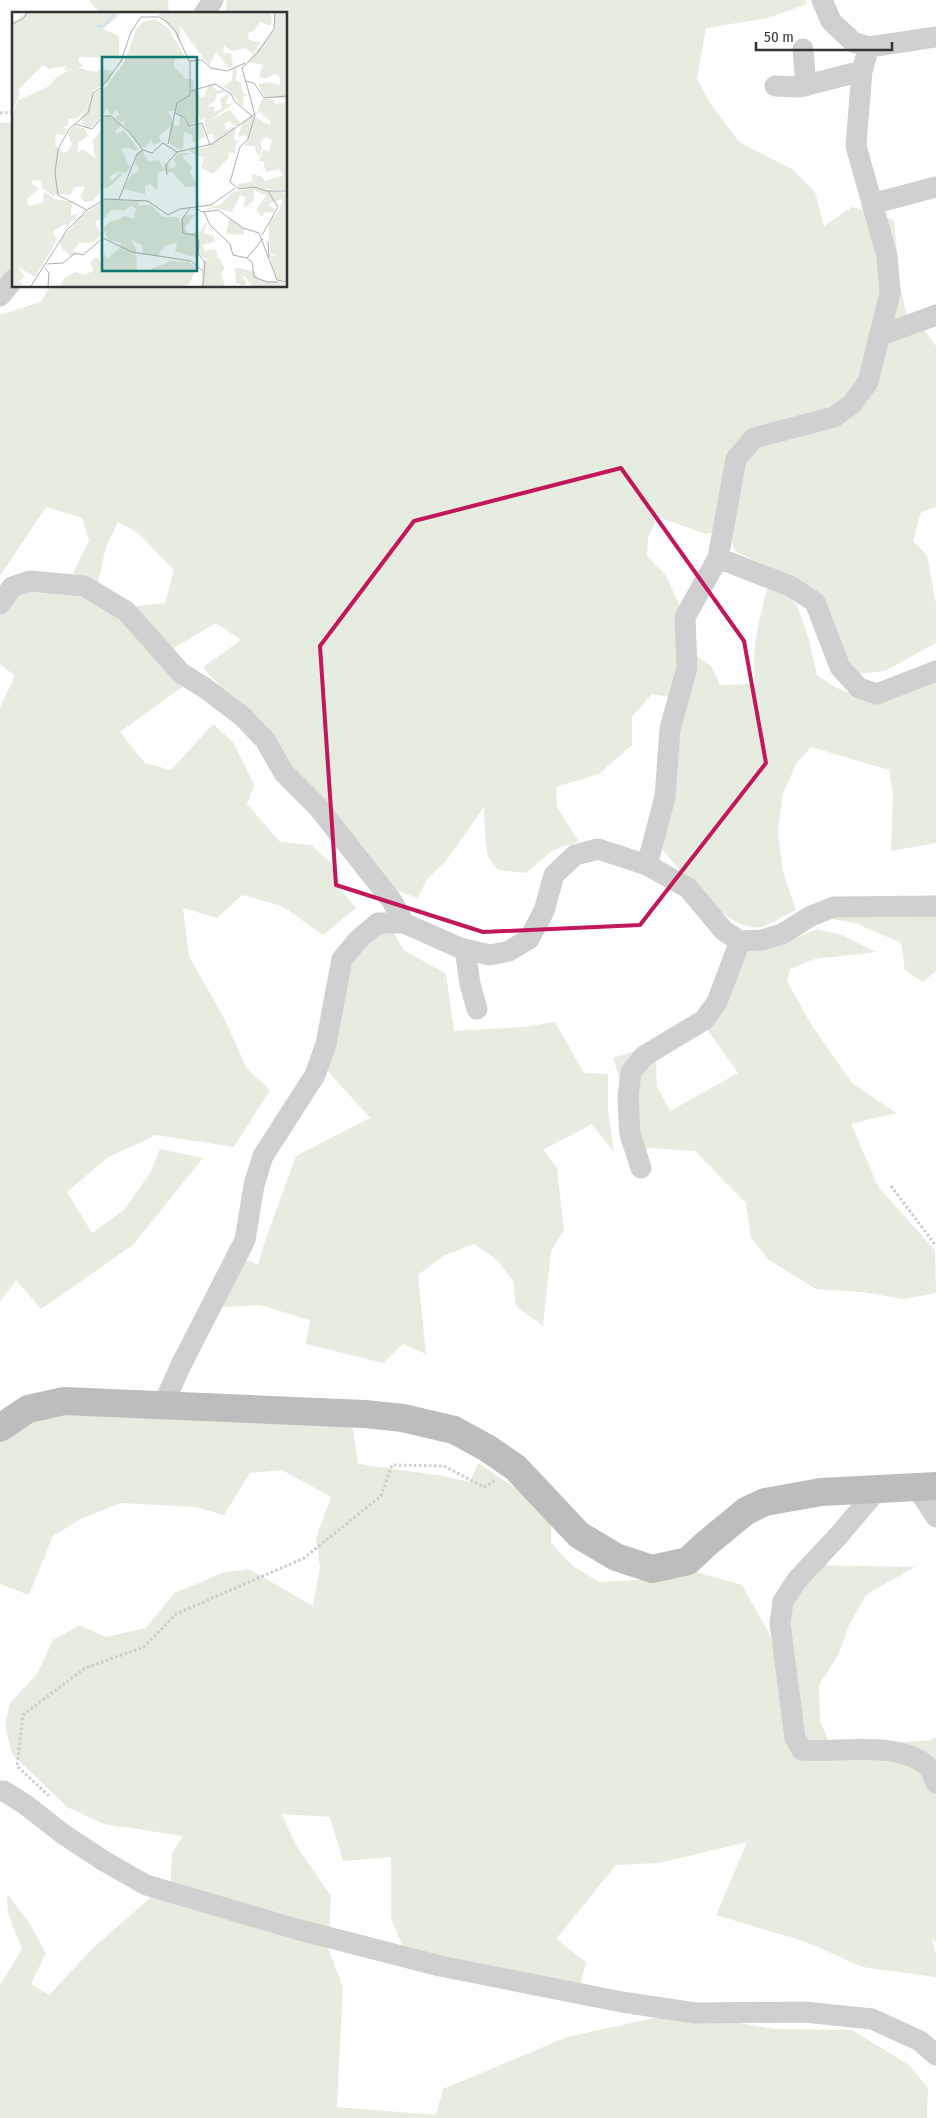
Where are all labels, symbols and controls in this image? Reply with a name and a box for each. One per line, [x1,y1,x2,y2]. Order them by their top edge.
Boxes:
inset map [12,12,288,288]
scale bar [756,20,892,52]
text: 50 m [764,28,794,46]

